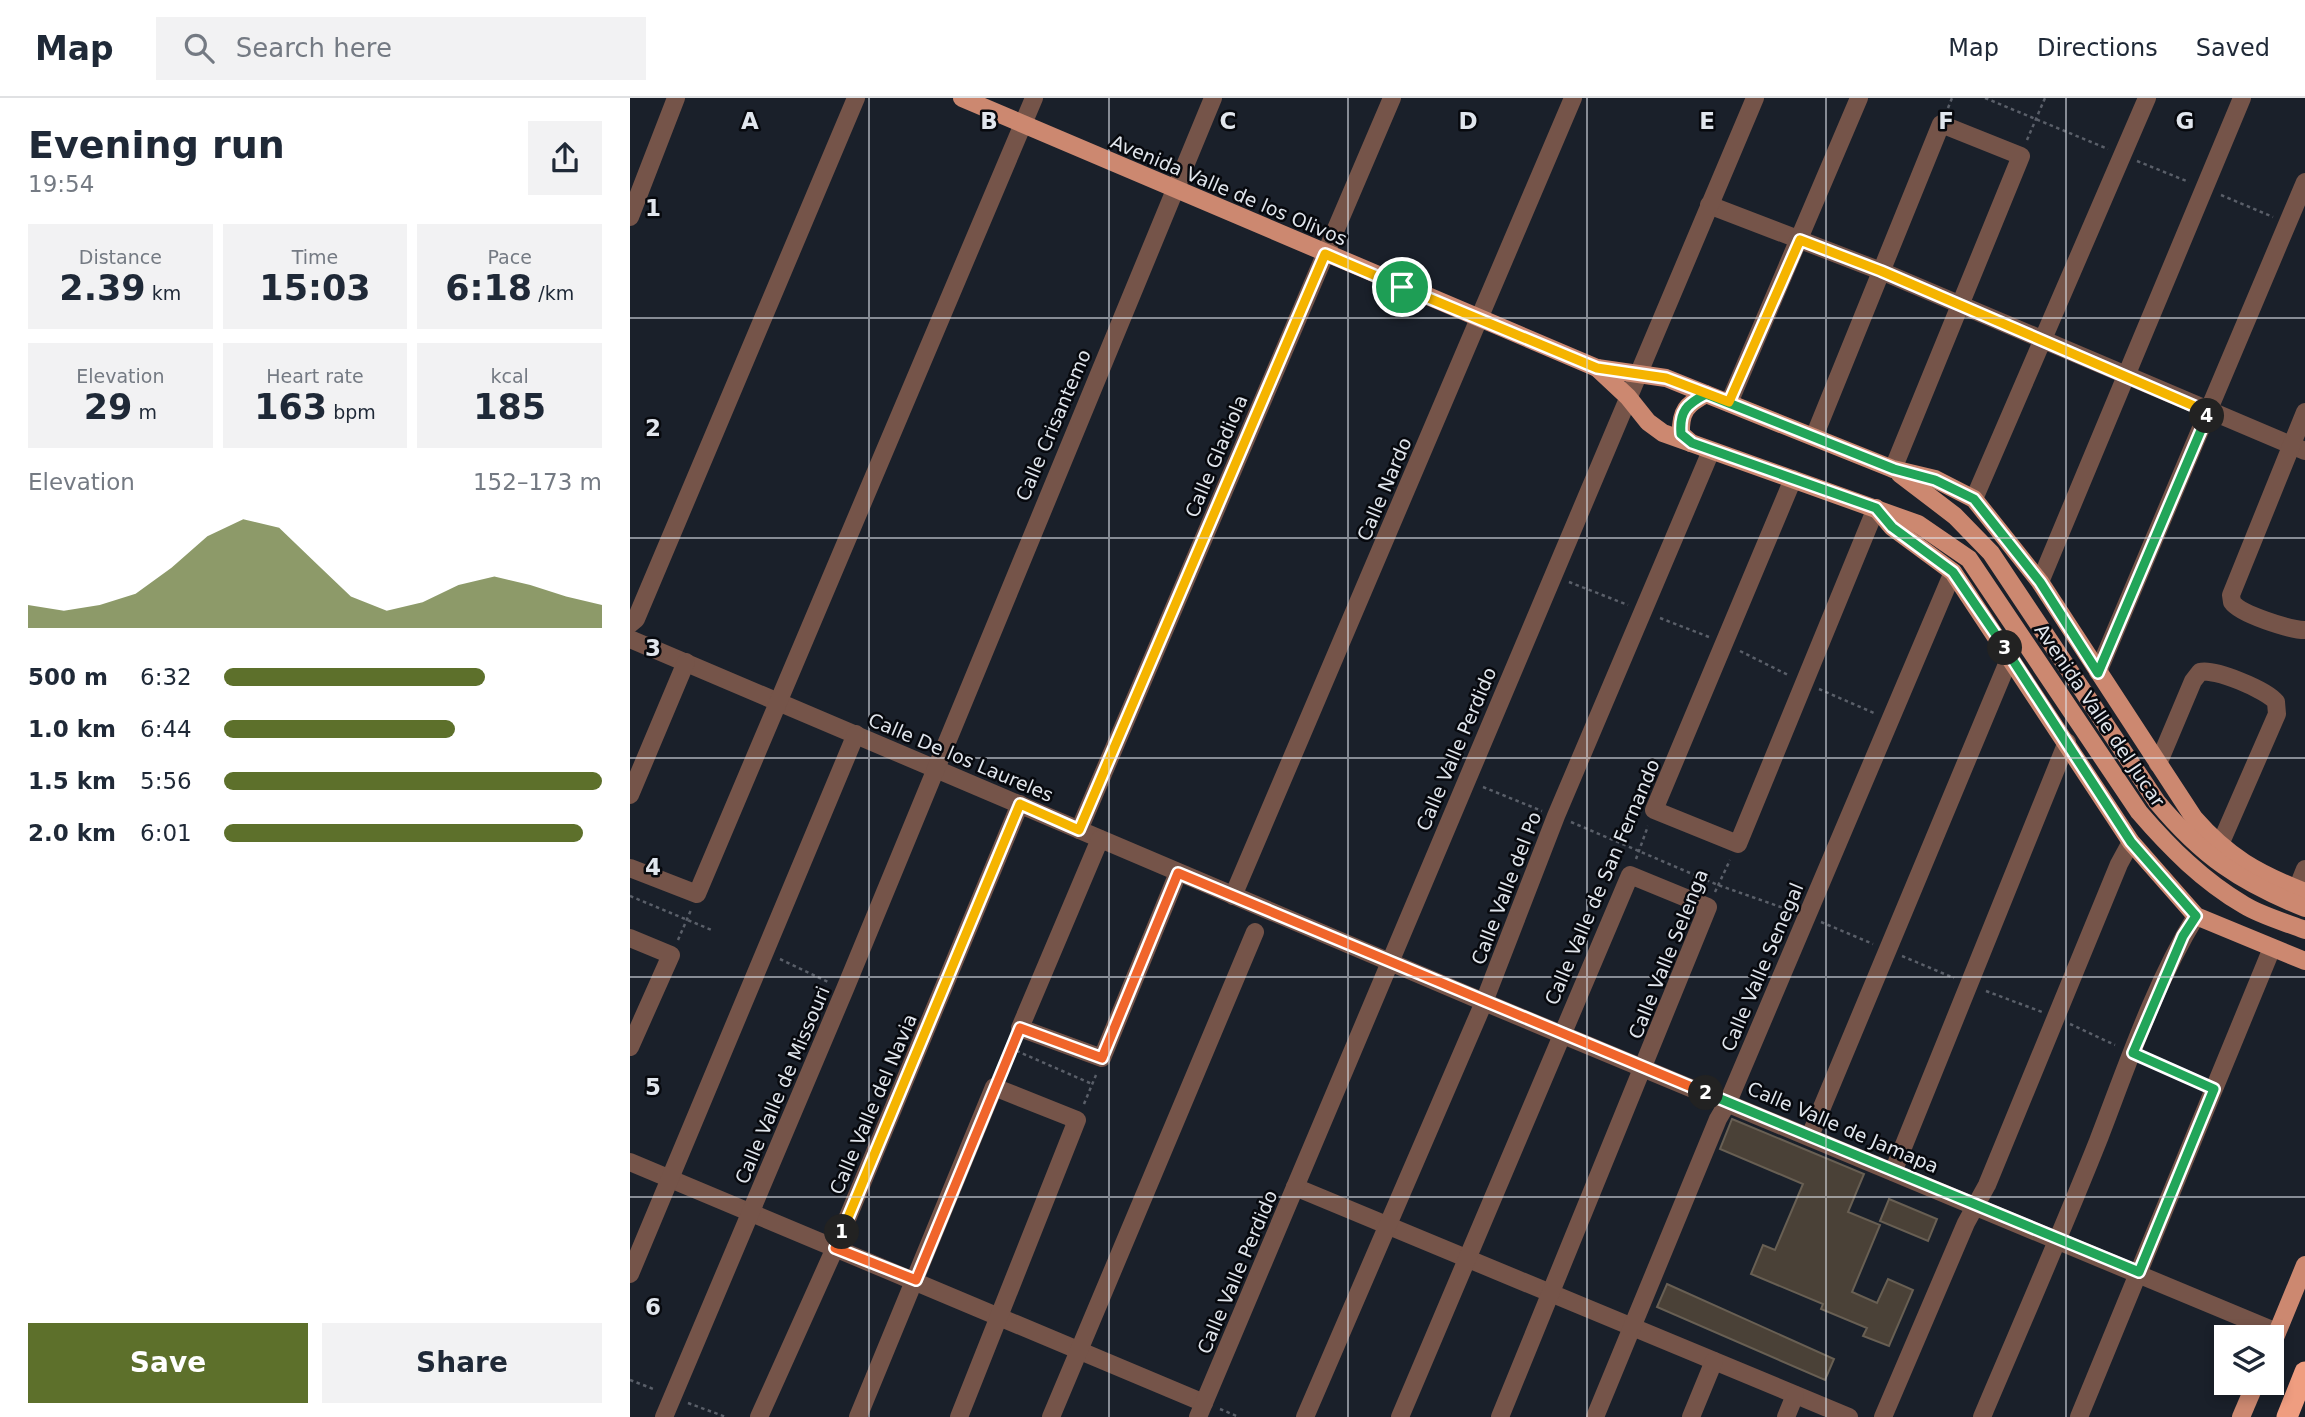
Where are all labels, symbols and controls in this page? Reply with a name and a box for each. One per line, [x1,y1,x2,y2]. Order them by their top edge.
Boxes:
search box [156,17,646,80]
text: Map [35,29,114,68]
icon: search [180,29,218,67]
text: Search here [236,33,392,63]
text: Map [1948,34,1999,62]
text: Directions [2037,34,2158,62]
text: Saved [2196,34,2270,62]
text: A [741,108,759,134]
text: B [980,108,998,134]
text: C [1220,108,1236,134]
text: D [1458,108,1478,134]
text: E [1699,108,1715,134]
text: F [1938,108,1954,134]
text: G [2176,108,2194,134]
button: share [528,121,602,195]
text: Evening run [28,123,285,167]
street label: Avenida Valle de los Olivos [1108,130,1350,250]
text: 19:54 [28,171,94,197]
text: 1 [645,195,661,221]
text: Distance [79,246,162,268]
text: Time [292,246,338,268]
text: Pace [487,246,532,268]
pin [1372,257,1432,317]
text: 2.39 [59,268,146,308]
text: 15:03 [259,268,371,308]
text: 6:18 [445,268,532,308]
icon: arrive [1383,268,1421,306]
text: km [146,282,181,304]
text: /km [532,282,574,304]
street label: Calle Crisantemo [1011,346,1095,504]
text: Elevation [76,365,164,387]
text: Heart rate [266,365,364,387]
text: kcal [490,365,529,387]
text: 29 [84,387,132,427]
text: 163 [254,387,327,427]
text: 185 [473,387,546,427]
street label: Calle Gladiola [1180,392,1252,520]
pin: 4 [2190,398,2224,434]
text: m [132,401,157,423]
text: bpm [327,401,376,423]
text: 4 [2200,404,2213,426]
text: 2 [645,415,661,441]
street label: Calle Nardo [1352,434,1416,544]
text: Elevation [28,469,135,495]
text: 152–173 m [473,469,602,495]
street label: Avenida Valle del Jucar [2031,619,2170,811]
pin: 3 [1988,630,2022,666]
text: 3 [645,635,661,661]
text: 3 [1998,636,2011,658]
text: 500 m [28,664,108,690]
text: 6:32 [140,664,192,690]
street label: Calle Valle Perdido [1412,664,1500,834]
street label: Calle De los Laureles [865,708,1057,806]
text: 1.0 km [28,716,116,742]
text: 6:44 [140,716,192,742]
street label: Calle Valle de San Fernando [1540,756,1664,1008]
text: 1.5 km [28,768,116,794]
text: 5:56 [140,768,192,794]
street label: Calle Valle del Po [1467,808,1545,968]
text: 2.0 km [28,820,116,846]
text: 6:01 [140,820,192,846]
text: 4 [645,854,661,880]
street label: Calle Valle Selenga [1624,866,1712,1042]
street label: Calle Valle Senegal [1716,879,1808,1055]
street label: Calle Valle de Missouri [730,983,834,1187]
street label: Calle Valle del Navia [825,1011,921,1197]
text: 5 [645,1074,661,1100]
pin: 2 [1688,1076,1724,1110]
street label: Calle Valle de Jamapa [1744,1077,1942,1177]
text: 2 [1699,1081,1712,1103]
street label: Calle Valle Perdido [1193,1187,1281,1357]
pin: 1 [824,1214,860,1250]
text: 1 [835,1220,848,1242]
text: 6 [645,1294,661,1320]
button: Save [28,1323,308,1403]
button: Share [322,1323,602,1403]
map controls [2214,1325,2284,1395]
button: layers [2214,1325,2284,1395]

